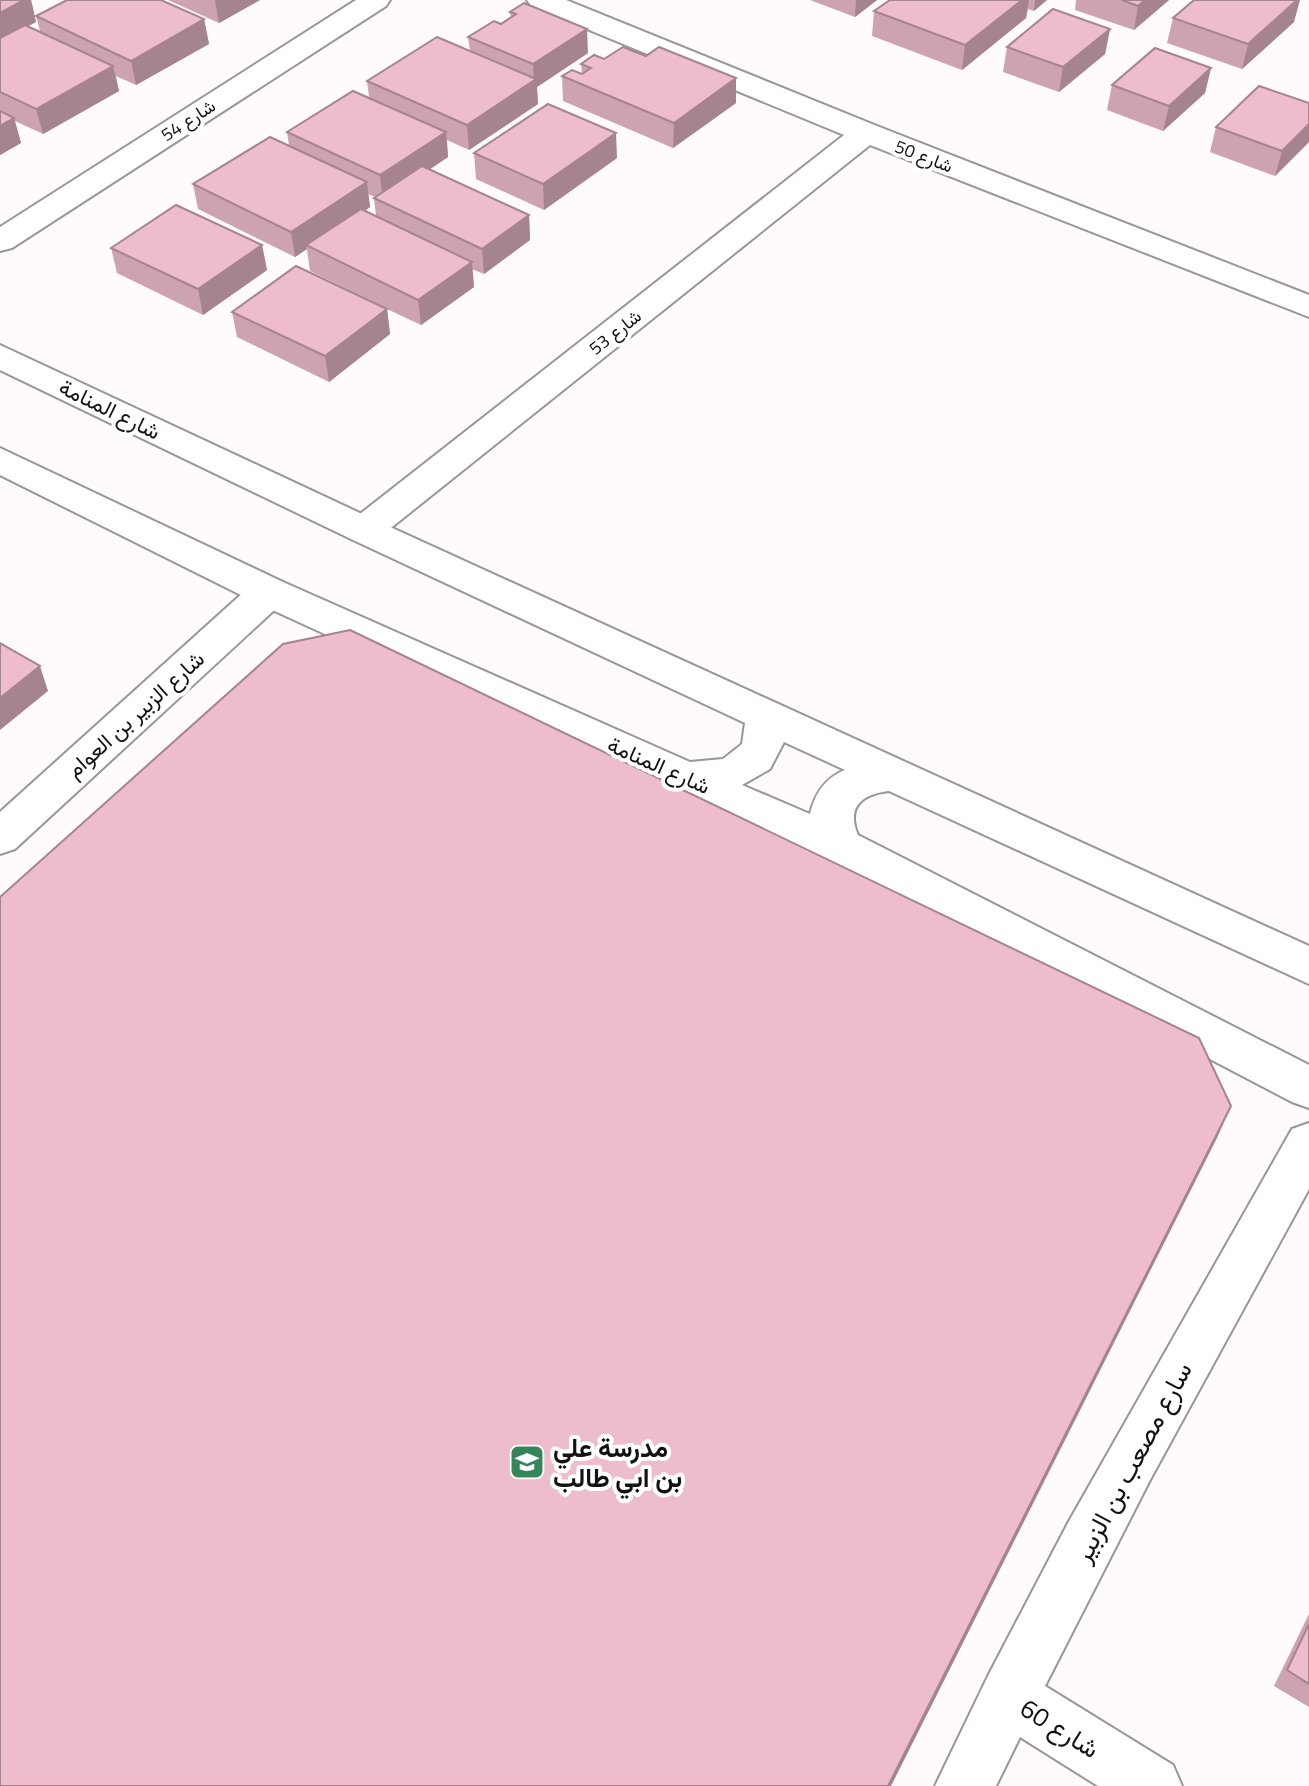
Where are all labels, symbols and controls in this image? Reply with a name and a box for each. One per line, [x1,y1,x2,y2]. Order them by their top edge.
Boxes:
street label: شارع 54 [155,92,221,148]
street label: شارع 50 [891,133,957,179]
street label: شارع 53 [583,303,647,361]
street label: شارع المنامة [53,370,167,448]
street label: شارع الزبير بن العوام [58,642,212,786]
street label: شارع المنامة [602,727,716,803]
street label: سارع مصعب بن الزبير [1062,1355,1201,1570]
place label: مدرسة علي بن ابي طالب [553,1428,682,1500]
school or university icon: مدرسة علي بن ابي طالب [508,1443,546,1481]
street label: شارع 60 [1013,1688,1107,1768]

